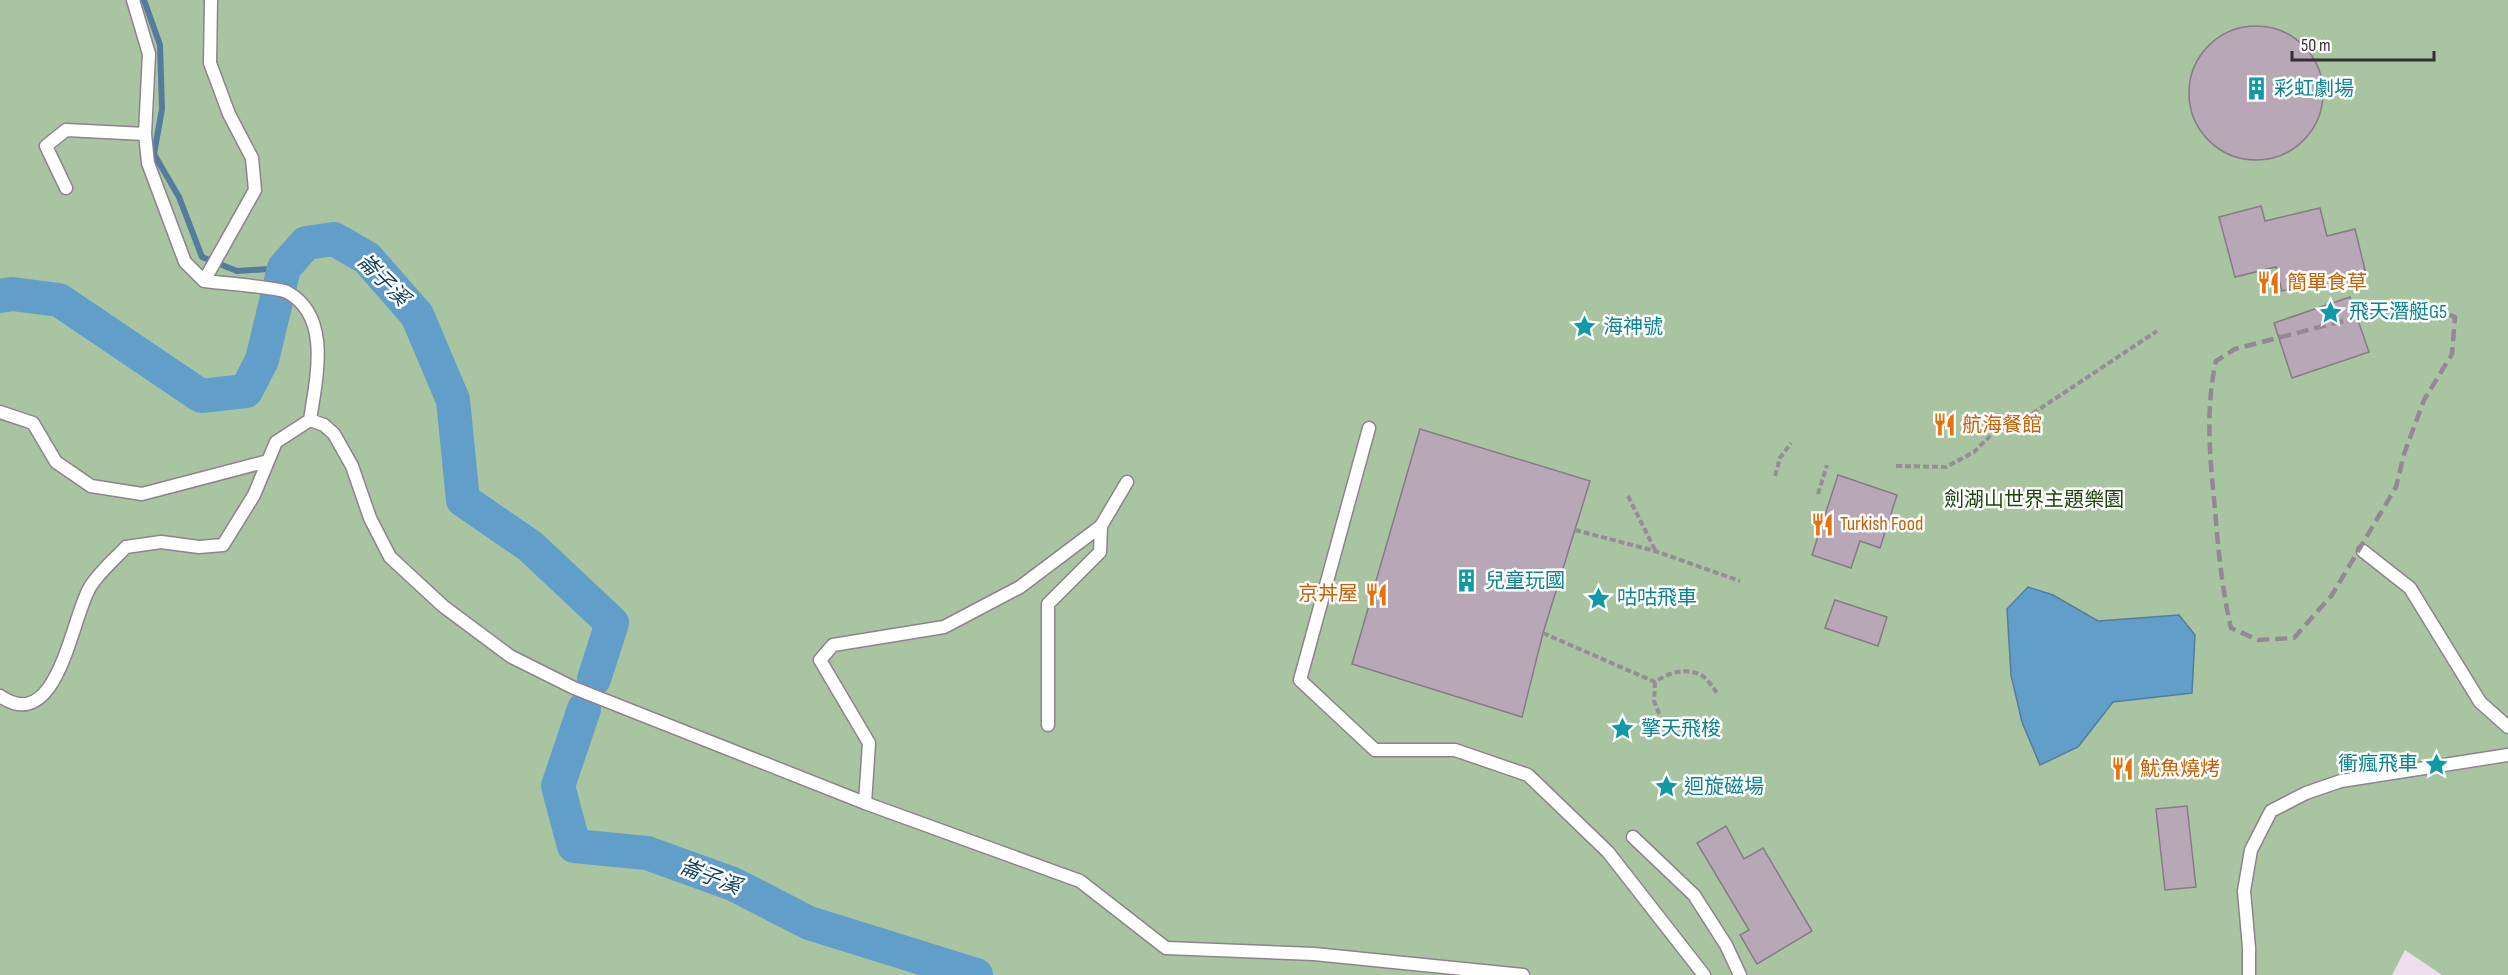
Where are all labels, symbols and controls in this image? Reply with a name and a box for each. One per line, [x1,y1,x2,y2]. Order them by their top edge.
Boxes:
scale bar [2292,24,2434,62]
text: 50 m [2301,35,2331,56]
building icon: 彩虹劇場 [2243,76,2269,102]
place label: 彩虹劇場 [2274,77,2354,101]
water label: 崙子溪 [352,249,416,313]
restaurant icon: 簡單食草 [2256,270,2282,296]
place label: 簡單食草 [2287,271,2367,295]
place icon: 飛天潛艇G5 [2318,299,2344,325]
place label: 飛天潛艇G5 [2349,300,2447,324]
place icon: 海神號 [1572,314,1598,340]
place label: 海神號 [1603,315,1663,339]
restaurant icon: 航海餐館 [1931,412,1957,438]
place label: 航海餐館 [1962,413,2042,437]
park label: 劍湖山世界主題樂園 [1944,488,2124,512]
restaurant icon: Turkish Food [1809,511,1835,537]
place label: Turkish Food [1840,512,1923,536]
building icon: 兒童玩國 [1454,568,1480,594]
place label: 兒童玩國 [1485,569,1565,593]
restaurant icon: 京丼屋 [1363,581,1389,607]
place label: 京丼屋 [1298,582,1358,606]
place icon: 咕咕飛車 [1586,585,1612,611]
place label: 咕咕飛車 [1617,586,1697,610]
place icon: 擎天飛梭 [1610,716,1636,742]
place label: 擎天飛梭 [1641,717,1721,741]
place icon: 衝瘋飛車 [2423,751,2449,777]
place label: 衝瘋飛車 [2338,752,2418,776]
restaurant icon: 魷魚燒烤 [2109,756,2135,782]
place label: 魷魚燒烤 [2140,757,2220,781]
place icon: 迴旋磁場 [1653,774,1679,800]
place label: 迴旋磁場 [1684,775,1764,799]
water label: 崙子溪 [676,854,747,901]

